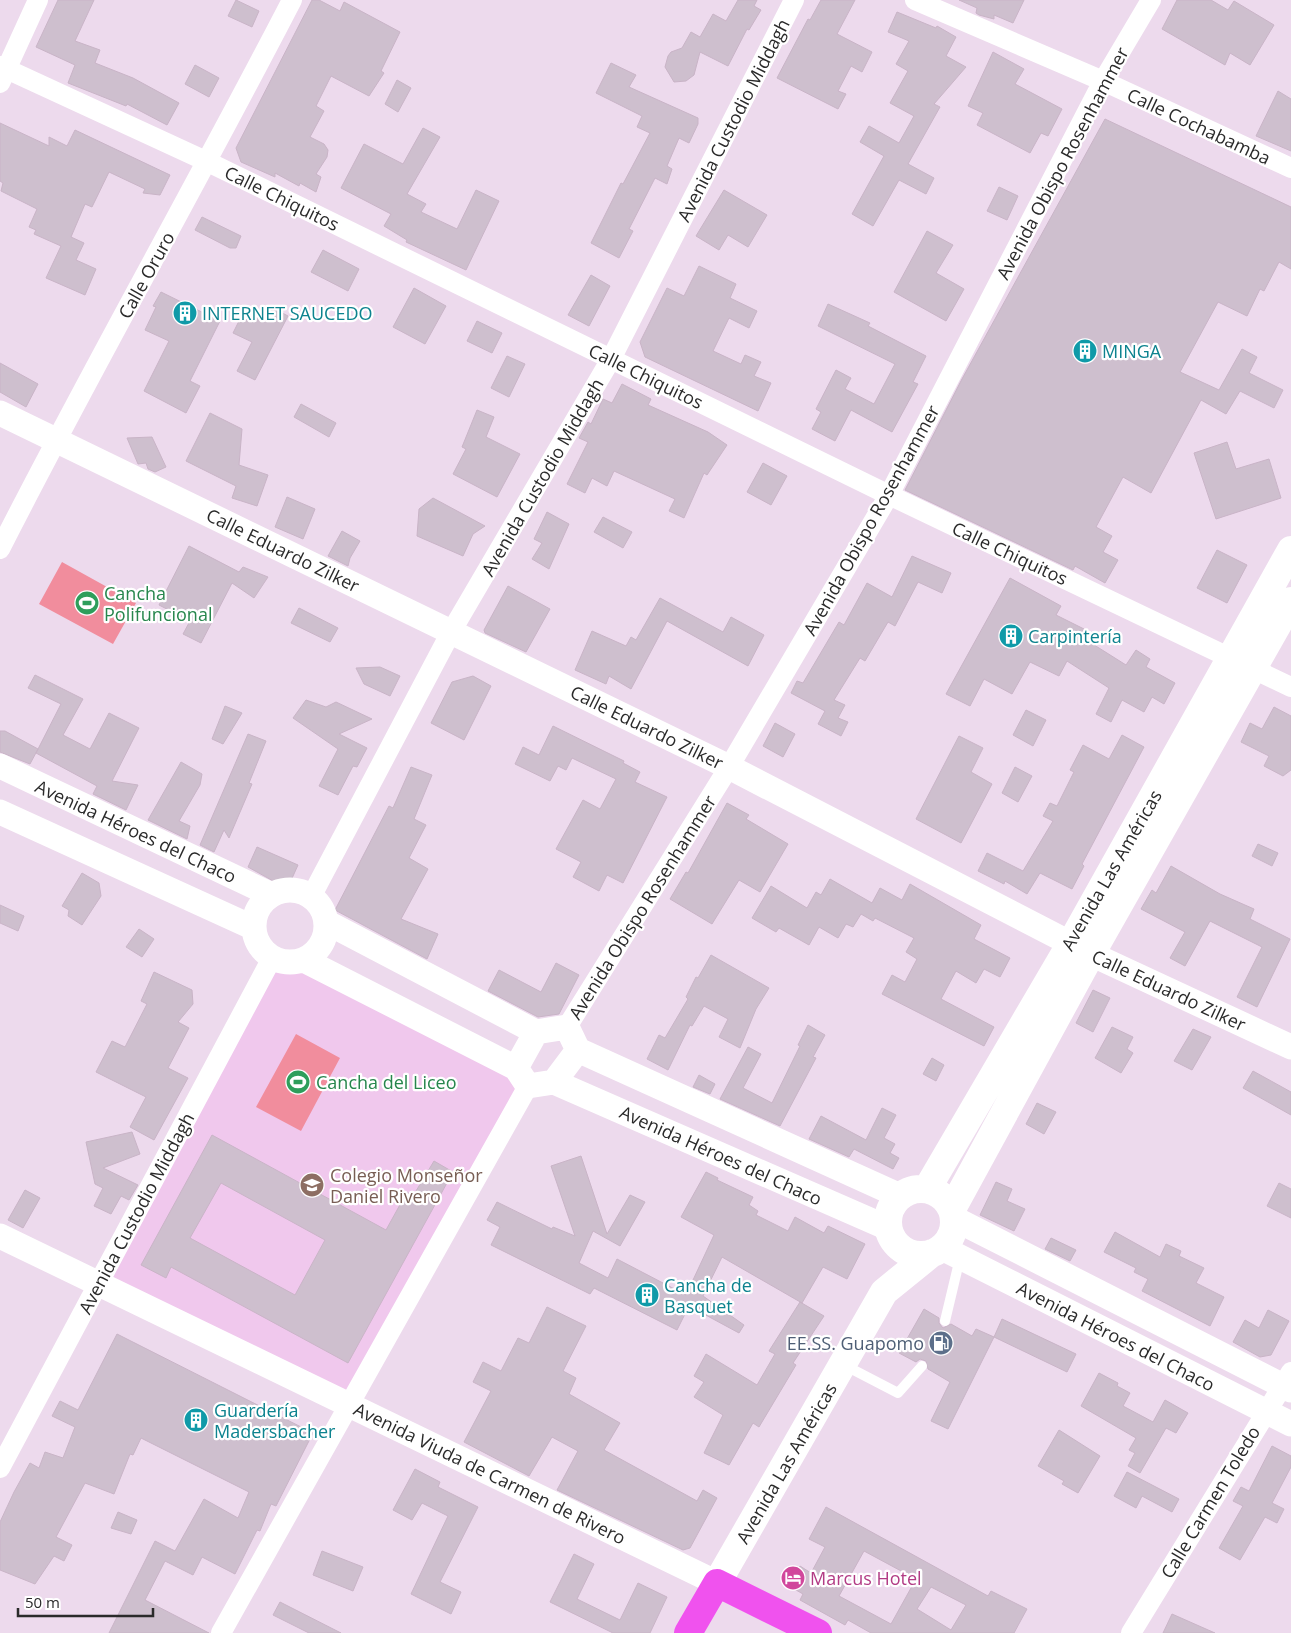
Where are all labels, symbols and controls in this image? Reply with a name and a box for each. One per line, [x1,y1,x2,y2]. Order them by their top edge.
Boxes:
street label: Avenida Custodio Middagh [671,14,795,226]
street label: Avenida Obispo Rosenhammer [990,42,1134,283]
street label: Calle Cochabamba [1123,82,1275,170]
street label: Calle Chiquitos [221,160,343,236]
street label: Calle Oruro [112,227,180,323]
building icon: INTERNET SAUCEDO [172,300,198,326]
place label: INTERNET SAUCEDO [202,301,373,325]
street label: Calle Chiquitos [585,338,707,414]
building icon: MINGA [1072,338,1098,364]
place label: MINGA [1102,339,1162,363]
street label: Avenida Custodio Middagh [475,374,609,580]
street label: Avenida Obispo Rosenhammer [798,400,945,639]
street label: Calle Eduardo Zilker [202,503,364,598]
street label: Calle Chiquitos [948,516,1072,590]
place label: Cancha Polifuncional [104,581,212,626]
sports icon: Cancha Polifuncional [74,590,100,616]
building icon: Carpintería [998,623,1024,649]
place label: Carpintería [1028,624,1122,648]
street label: Calle Eduardo Zilker [566,680,728,775]
street label: Avenida Héroes del Chaco [32,774,240,888]
street label: Avenida Las Américas [1055,785,1167,955]
street label: Avenida Obispo Rosenhammer [563,790,721,1024]
street label: Calle Eduardo Zilker [1088,944,1251,1037]
sports icon: Cancha del Liceo [285,1069,311,1095]
place label: Cancha del Liceo [316,1070,457,1094]
street label: Avenida Héroes del Chaco [616,1100,826,1210]
street label: Avenida Custodio Middagh [73,1108,199,1318]
place label: Colegio Monseñor Daniel Rivero [330,1163,483,1208]
school or university icon: Colegio Monseñor Daniel Rivero [299,1172,325,1198]
place label: Cancha de Basquet [664,1273,752,1318]
street label: Avenida Héroes del Chaco [1013,1276,1219,1396]
building icon: Cancha de Basquet [634,1282,660,1308]
fuel station icon: EE.SS. Guapomo [928,1330,954,1356]
place label: EE.SS. Guapomo [787,1331,924,1355]
street label: Avenida Las Américas [730,1378,842,1548]
street label: Avenida Viuda de Carmen de Rivero [350,1397,630,1549]
place label: Guardería Madersbacher [214,1398,336,1443]
building icon: Guardería Madersbacher [183,1407,209,1433]
street label: Calle Carmen Toledo [1155,1421,1265,1583]
hotel icon: Marcus Hotel [780,1565,806,1591]
place label: Marcus Hotel [810,1566,922,1590]
scale bar [18,1586,152,1618]
text: 50 m [25,1592,60,1612]

